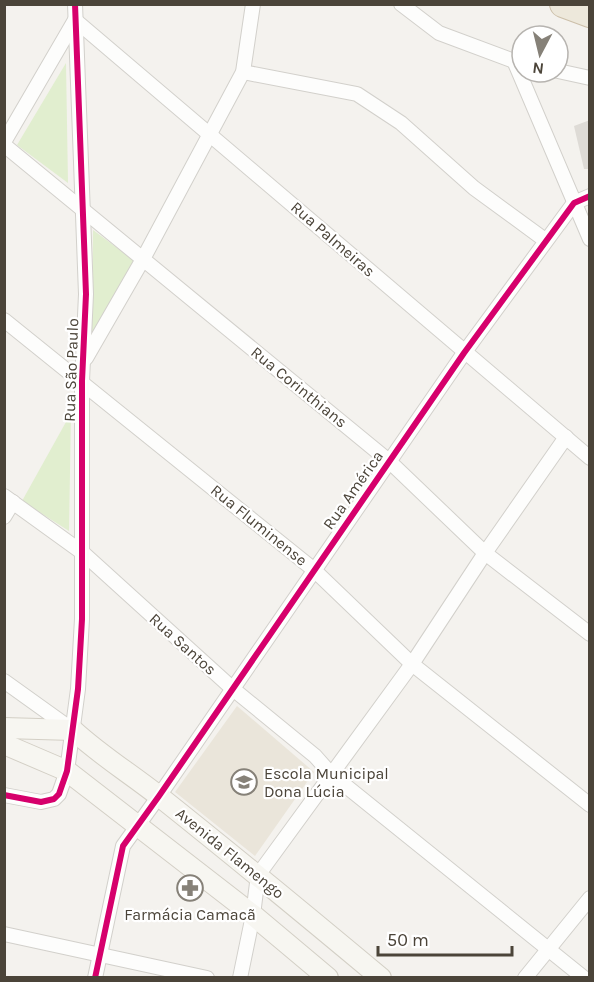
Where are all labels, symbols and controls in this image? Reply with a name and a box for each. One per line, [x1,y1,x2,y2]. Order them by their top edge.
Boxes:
north arrow [510,24,570,84]
text: N [531,58,545,79]
street label: Rua Palmeiras [287,197,379,281]
street label: Rua São Paulo [60,318,82,422]
street label: Rua Corinthians [247,342,351,432]
street label: Rua América [319,447,387,533]
street label: Rua Fluminense [207,480,311,570]
street label: Rua Santos [146,609,220,679]
place label: Escola Municipal Dona Lúcia [264,764,389,801]
school or university icon: Escola Municipal Dona Lúcia [229,767,259,797]
street label: Avenida Flamengo [172,803,288,903]
pharmacy icon: Farmácia Camacã [175,873,205,903]
place label: Farmácia Camacã [124,905,256,924]
scale bar [378,919,512,957]
text: 50 m [387,929,429,951]

